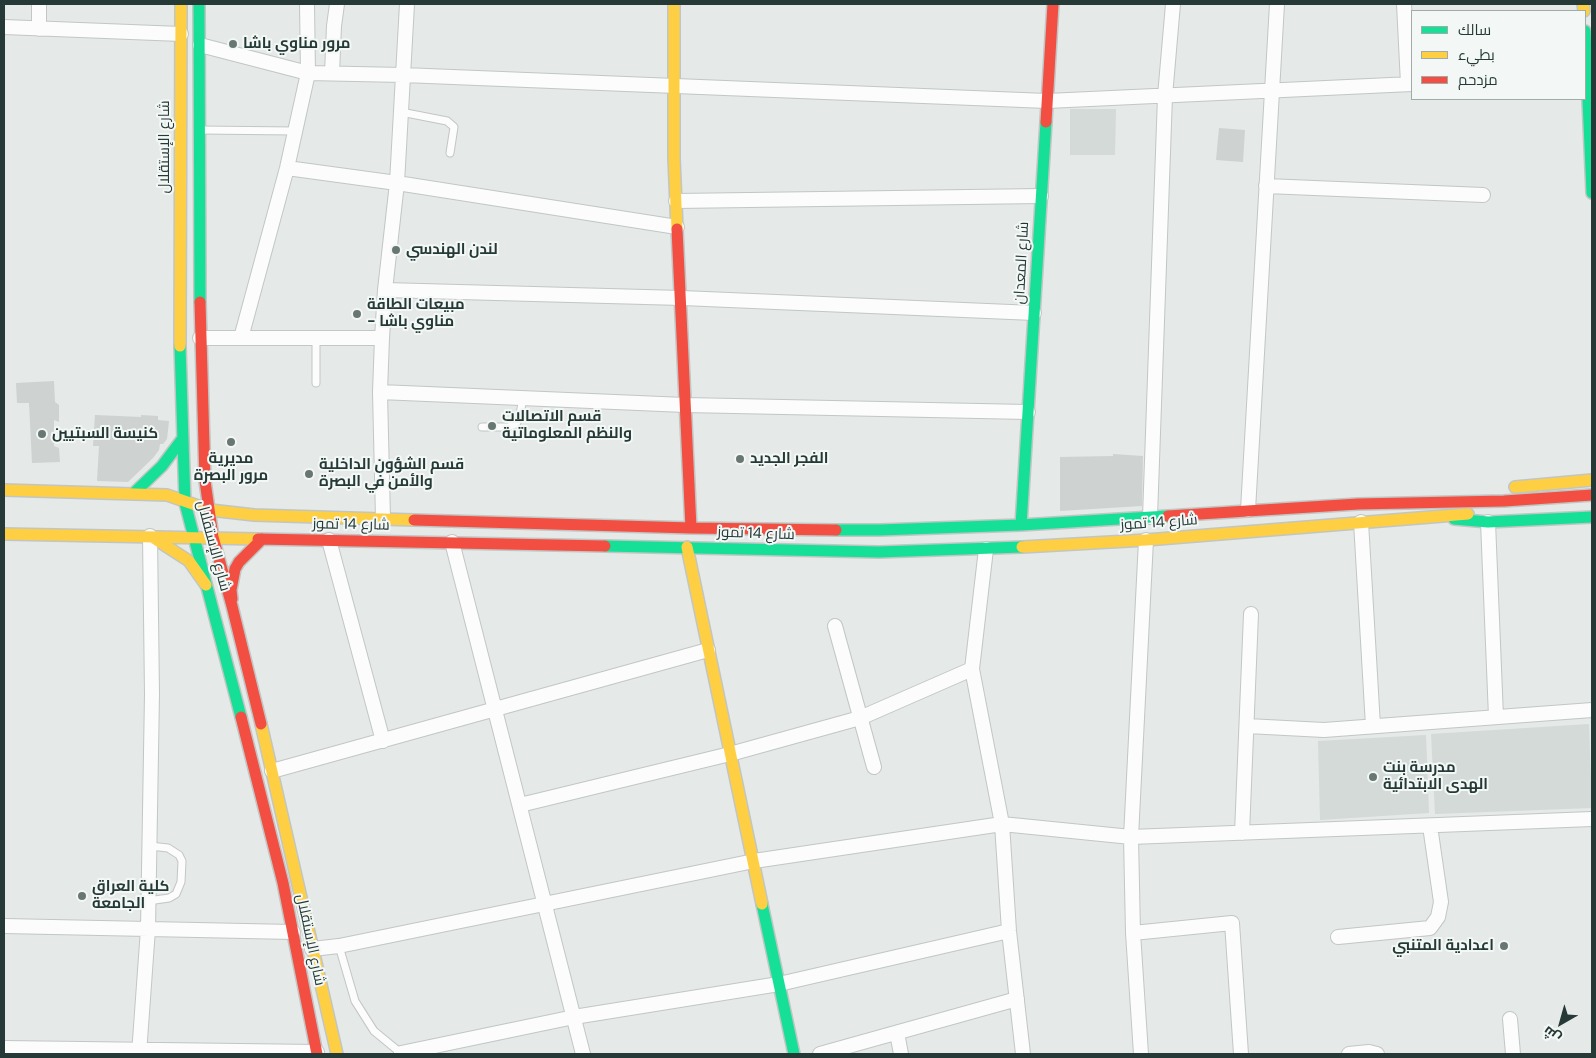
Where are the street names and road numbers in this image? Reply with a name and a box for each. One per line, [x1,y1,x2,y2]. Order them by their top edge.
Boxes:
street label: شارع الإستقلال [156,100,174,194]
street label: شارع المعدان [1011,221,1033,305]
street label: شارع الإستقلال [192,499,234,593]
street label: شارع 14 تموز [1120,511,1198,535]
street label: شارع 14 تموز [312,515,390,535]
street label: شارع 14 تموز [717,524,795,544]
street label: شارع الإستقلال [292,893,328,987]

